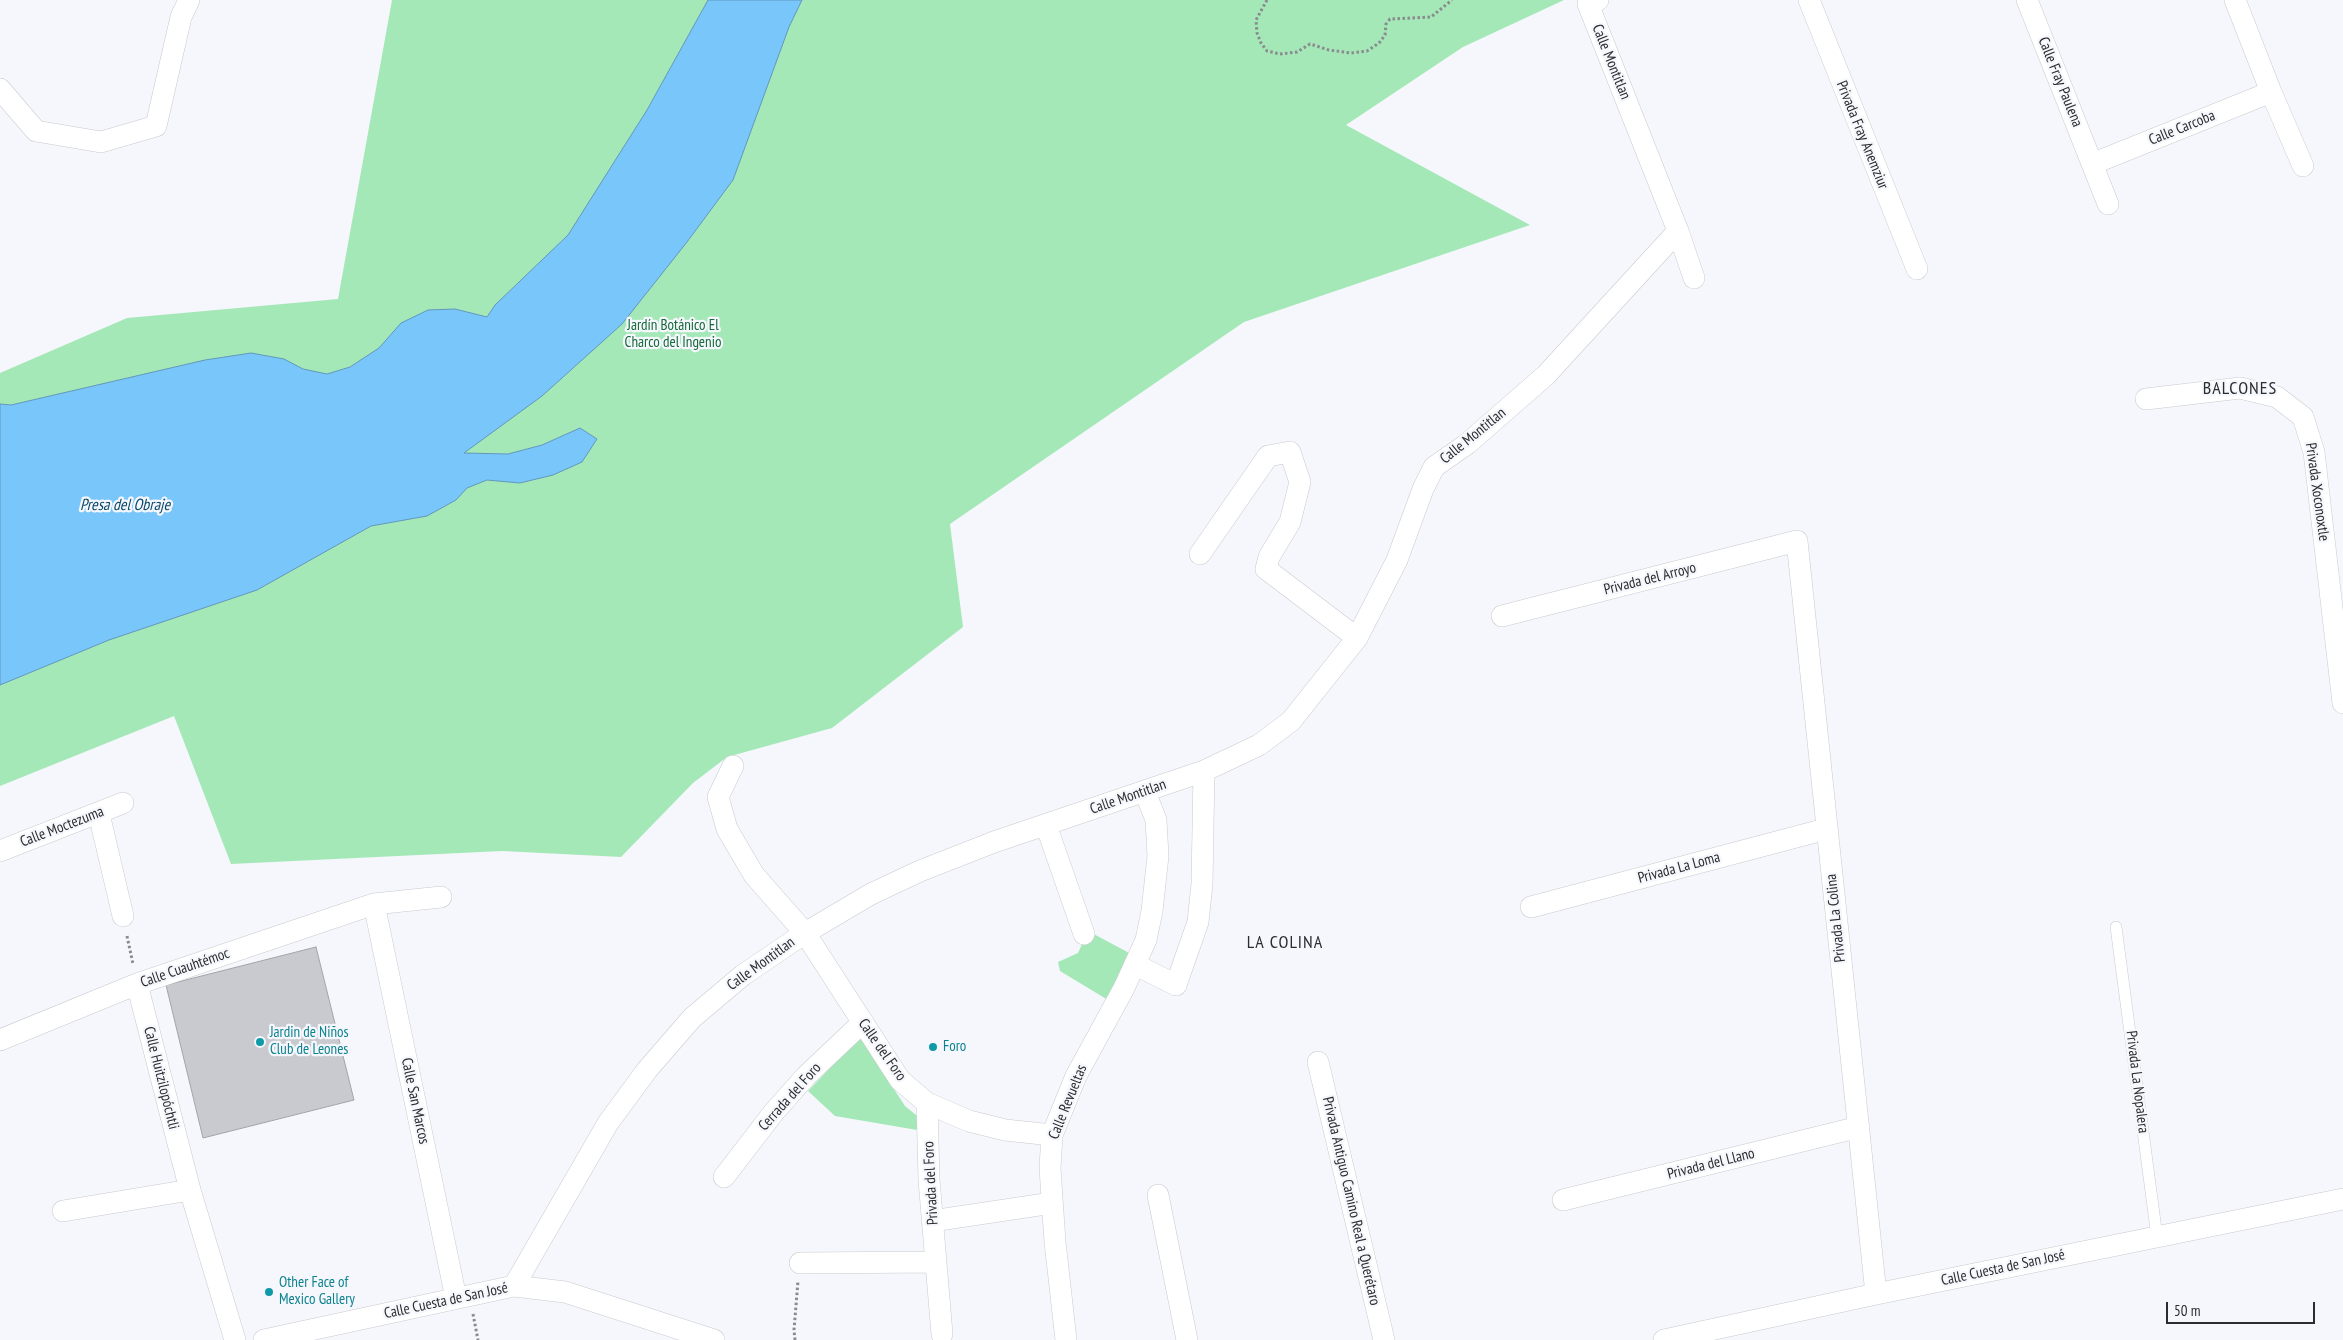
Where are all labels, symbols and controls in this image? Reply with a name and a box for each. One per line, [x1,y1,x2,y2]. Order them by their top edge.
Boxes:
street label: Calle Montitlan [1588,22,1634,102]
street label: Calle Fray Paulena [2034,34,2086,130]
street label: Privada Fray Anemziur [1832,78,1892,192]
street label: Calle Carcoba [2146,107,2218,149]
park label: Jardín Botánico El Charco del Ingenio [625,317,721,352]
district label: BALCONES [2202,378,2278,400]
street label: Calle Montitlan [1437,404,1509,468]
street label: Privada Xoconoxtle [2301,442,2333,542]
water label: Presa del Obraje [80,495,170,515]
street label: Privada del Arroyo [1602,559,1698,599]
street label: Calle Montitlan [1088,776,1168,818]
street label: Calle Moctezuma [18,803,106,851]
street label: Privada La Loma [1636,848,1722,888]
street label: Privada La Colina [1822,873,1850,963]
district label: LA COLINA [1246,932,1324,954]
street label: Calle Montitlan [724,933,798,995]
street label: Calle Cuauhtémoc [138,944,232,992]
street label: Calle del Foro [854,1015,910,1085]
place label: Jardin de Niños Club de Leones [270,1024,349,1059]
street label: Calle Huitzilopóchtli [140,1025,182,1131]
street label: Privada La Nopalera [2122,1030,2152,1134]
marker: Jardin de Niños Club de Leones [254,1036,266,1048]
place label: Foro [943,1038,966,1056]
marker: Foro [927,1041,939,1053]
street label: Calle San Marcos [397,1056,433,1146]
street label: Cerrada del Foro [755,1059,825,1135]
street label: Calle Revueltas [1045,1062,1091,1142]
street label: Privada Antiguo Camino Real a Querétaro [1318,1095,1384,1307]
street label: Privada del Foro [920,1141,942,1225]
street label: Privada del Llano [1665,1144,1757,1184]
street label: Calle Cuesta de San José [1939,1246,2067,1290]
place label: Other Face of Mexico Gallery [279,1274,355,1309]
street label: Calle Cuesta de San José [382,1279,510,1323]
marker: Other Face of Mexico Gallery [263,1286,275,1298]
scale bar [2168,1292,2317,1324]
text: 50 m [2174,1301,2200,1320]

